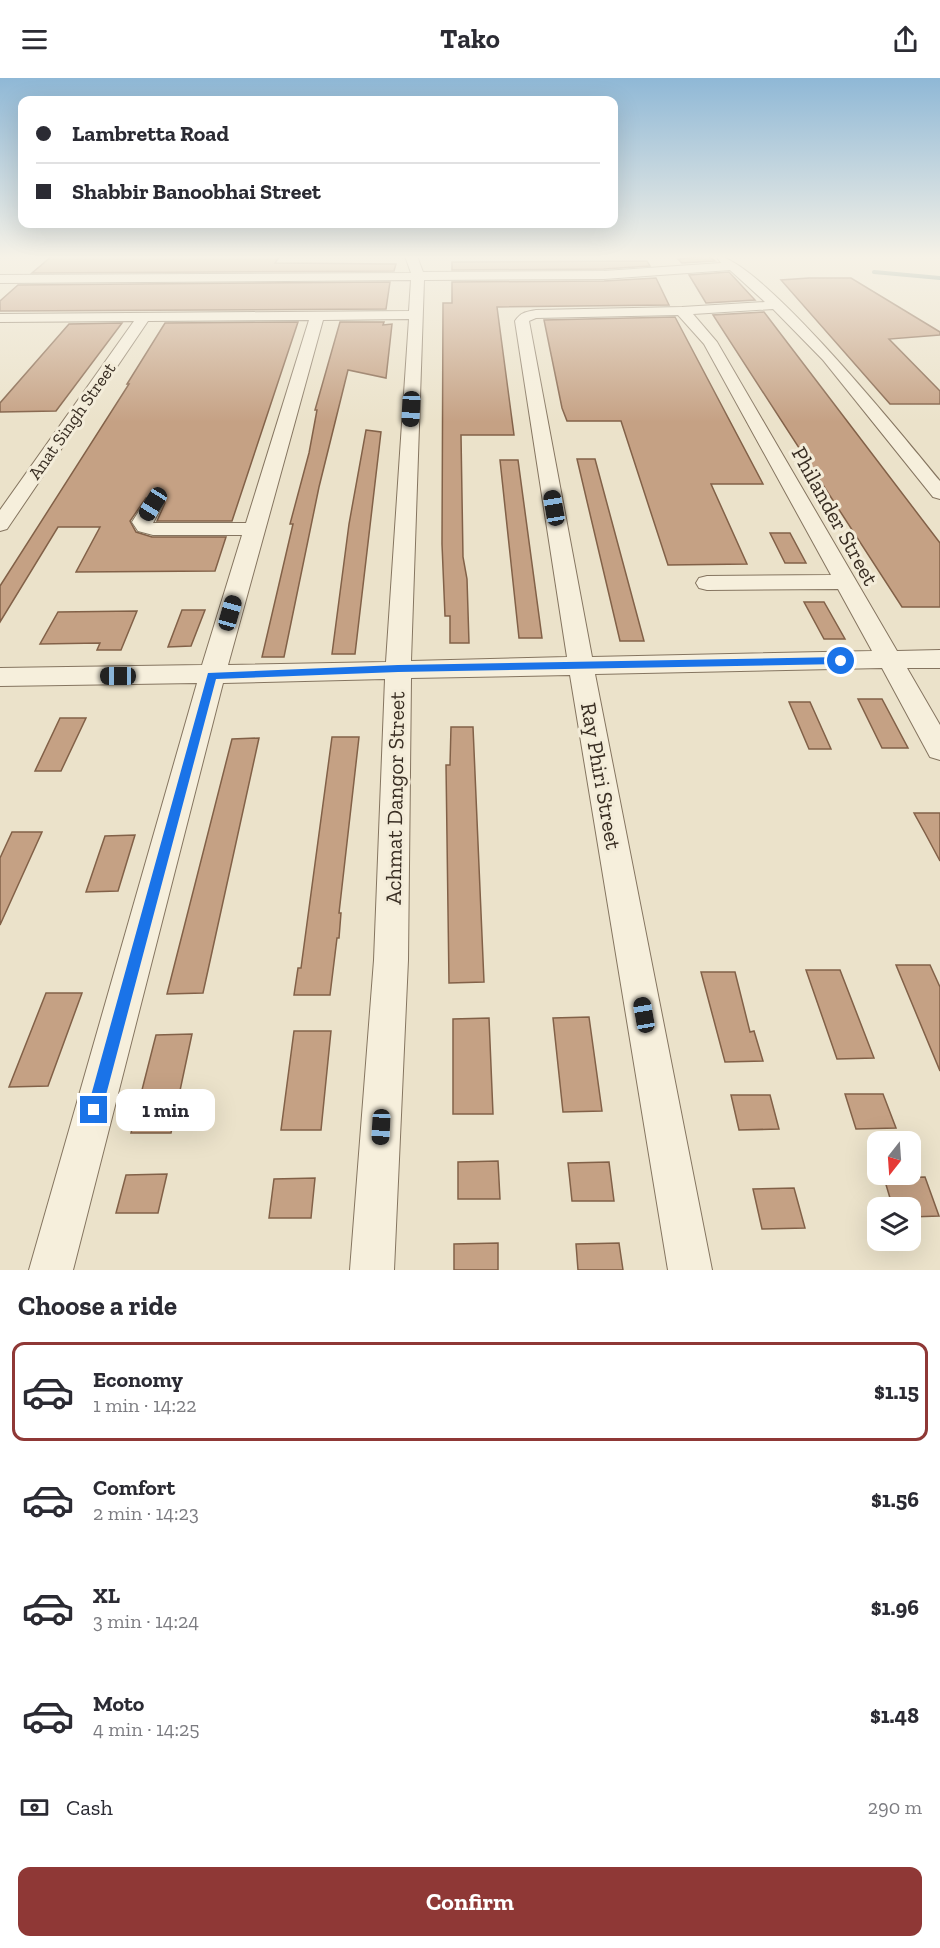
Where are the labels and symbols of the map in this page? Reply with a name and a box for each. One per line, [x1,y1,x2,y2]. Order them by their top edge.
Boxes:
street label: Anat Singh Street [24,358,121,484]
car [401,391,421,427]
street label: Philander Street [786,442,885,591]
car [136,484,170,524]
car [542,489,566,527]
car [216,593,244,633]
route start [827,647,854,674]
car [100,667,136,685]
street label: Achmat Dangor Street [380,690,410,905]
street label: Ray Phiri Street [575,700,627,852]
car [632,996,656,1034]
callout: 1 min [115,1089,214,1131]
route end [80,1096,107,1123]
car [371,1109,391,1145]
north arrow [867,1131,921,1185]

